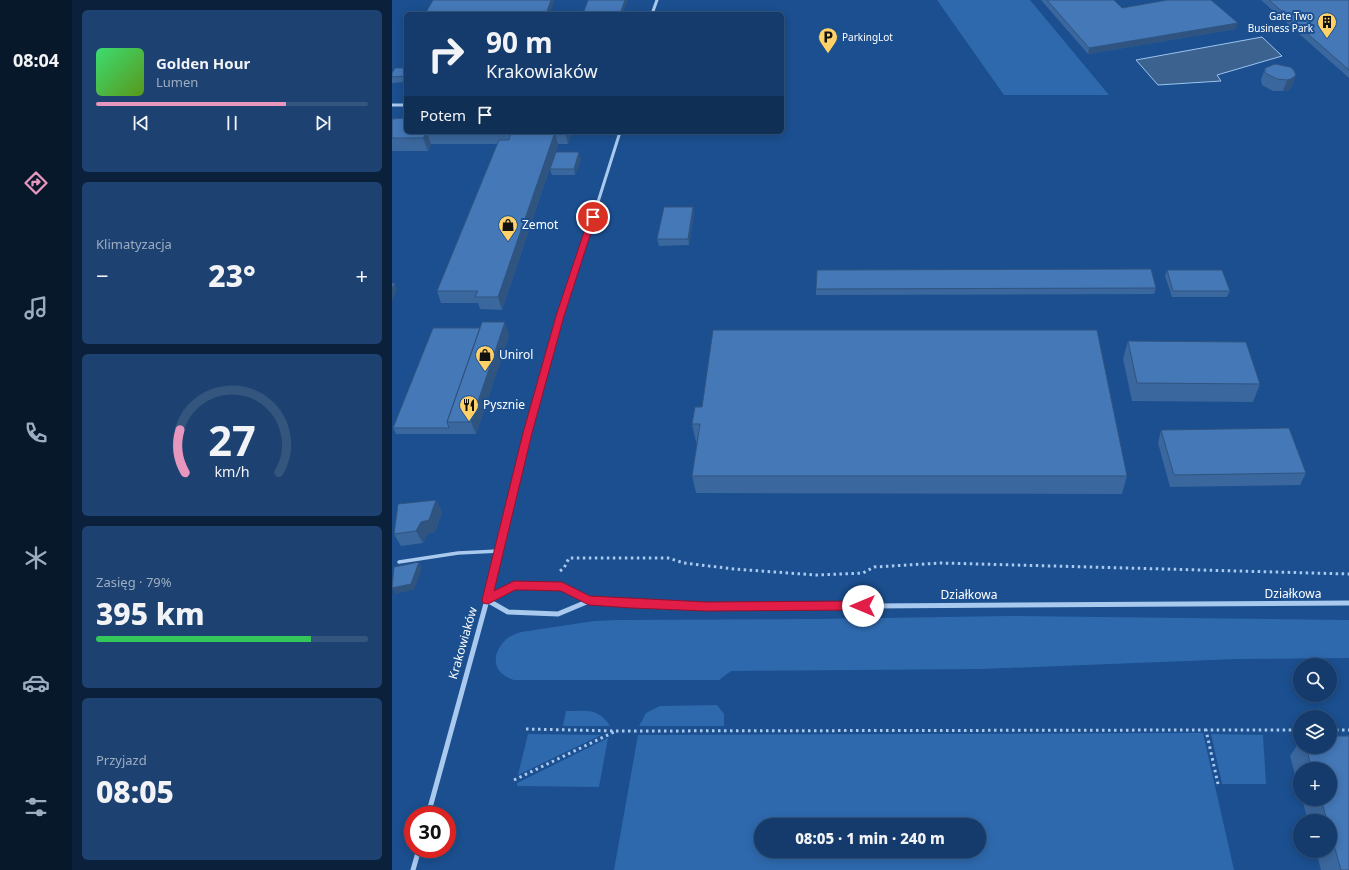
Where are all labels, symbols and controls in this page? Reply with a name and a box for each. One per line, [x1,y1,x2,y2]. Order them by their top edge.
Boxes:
place label: Gate Two Business Park [1248,9,1314,35]
building icon: Gate Two Business Park [1316,11,1338,39]
text: 90 m [486,23,553,61]
parking icon: ParkingLot [817,26,839,54]
icon: right [420,28,472,80]
place label: ParkingLot [842,30,893,44]
text: 08:04 [13,48,59,72]
text: Golden Hour [156,53,250,73]
text: Krakowiaków [486,59,598,83]
text: Lumen [156,73,198,91]
icon: arrive [474,104,496,126]
text: Potem [420,105,466,125]
icon: previous [130,112,152,134]
icon: pause [221,112,243,134]
icon: next [312,112,334,134]
icon: directions [22,169,50,197]
pin [576,200,610,234]
icon: arrive [582,206,604,228]
shop icon: Zemot [497,214,519,242]
place label: Zemot [522,216,559,233]
text: Klimatyzacja [96,235,172,253]
text: 23° [208,255,256,296]
text: − [96,260,109,290]
text: + [355,260,368,290]
icon: music [22,294,50,322]
shop icon: Unirol [474,344,496,372]
place label: Unirol [499,346,533,363]
restaurant icon: Pysznie [458,394,480,422]
place label: Pysznie [483,396,525,413]
text: 27 [208,412,256,468]
icon: phone [22,419,50,447]
text: km/h [214,462,250,481]
icon: climate [22,544,50,572]
text: Zasięg · 79% [96,573,172,591]
position arrow [842,585,884,627]
street label: Działkowa [1265,585,1321,602]
street label: Działkowa [941,586,997,603]
text: 395 km [96,593,205,634]
street label: Krakowiaków [444,604,481,681]
map controls [1293,658,1337,858]
button: search [1293,658,1337,702]
icon: car [22,669,50,697]
button: layers [1293,710,1337,754]
text: Przyjazd [96,751,147,769]
button: + [1293,762,1337,806]
text: 08:05 [96,771,174,812]
icon: filters [22,793,50,821]
speed limit sign: 30 [404,806,456,858]
button: − [1293,814,1337,858]
text: 08:05 · 1 min · 240 m [795,828,945,848]

